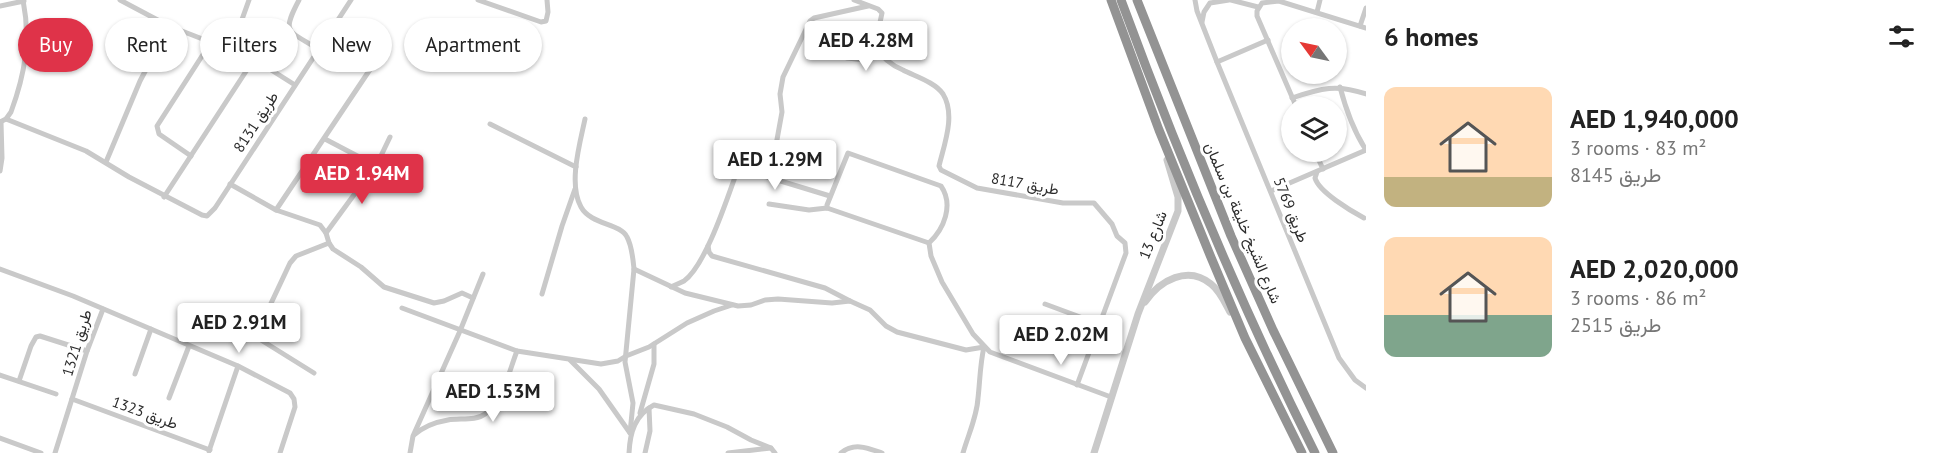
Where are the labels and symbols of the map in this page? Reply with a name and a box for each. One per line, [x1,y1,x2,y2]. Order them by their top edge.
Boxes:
north arrow [1281,18,1347,84]
pin: AED 4.28M [797,21,935,72]
street label: طريق 8131 [229,88,283,156]
street label: شارع الشيخ خليفة بن سلمان [1199,139,1286,307]
pin: AED 1.29M [706,140,844,191]
pin: AED 1.94M [293,154,431,205]
street label: طريق 8117 [990,168,1061,200]
street label: طريق 5769 [1269,174,1313,246]
street label: شارع 13 [1134,208,1173,263]
pin: AED 2.91M [170,303,308,354]
street label: طريق 1321 [57,307,97,379]
pin: AED 2.02M [992,315,1130,366]
pin: AED 1.53M [424,372,562,423]
street label: طريق 1323 [109,392,181,434]

